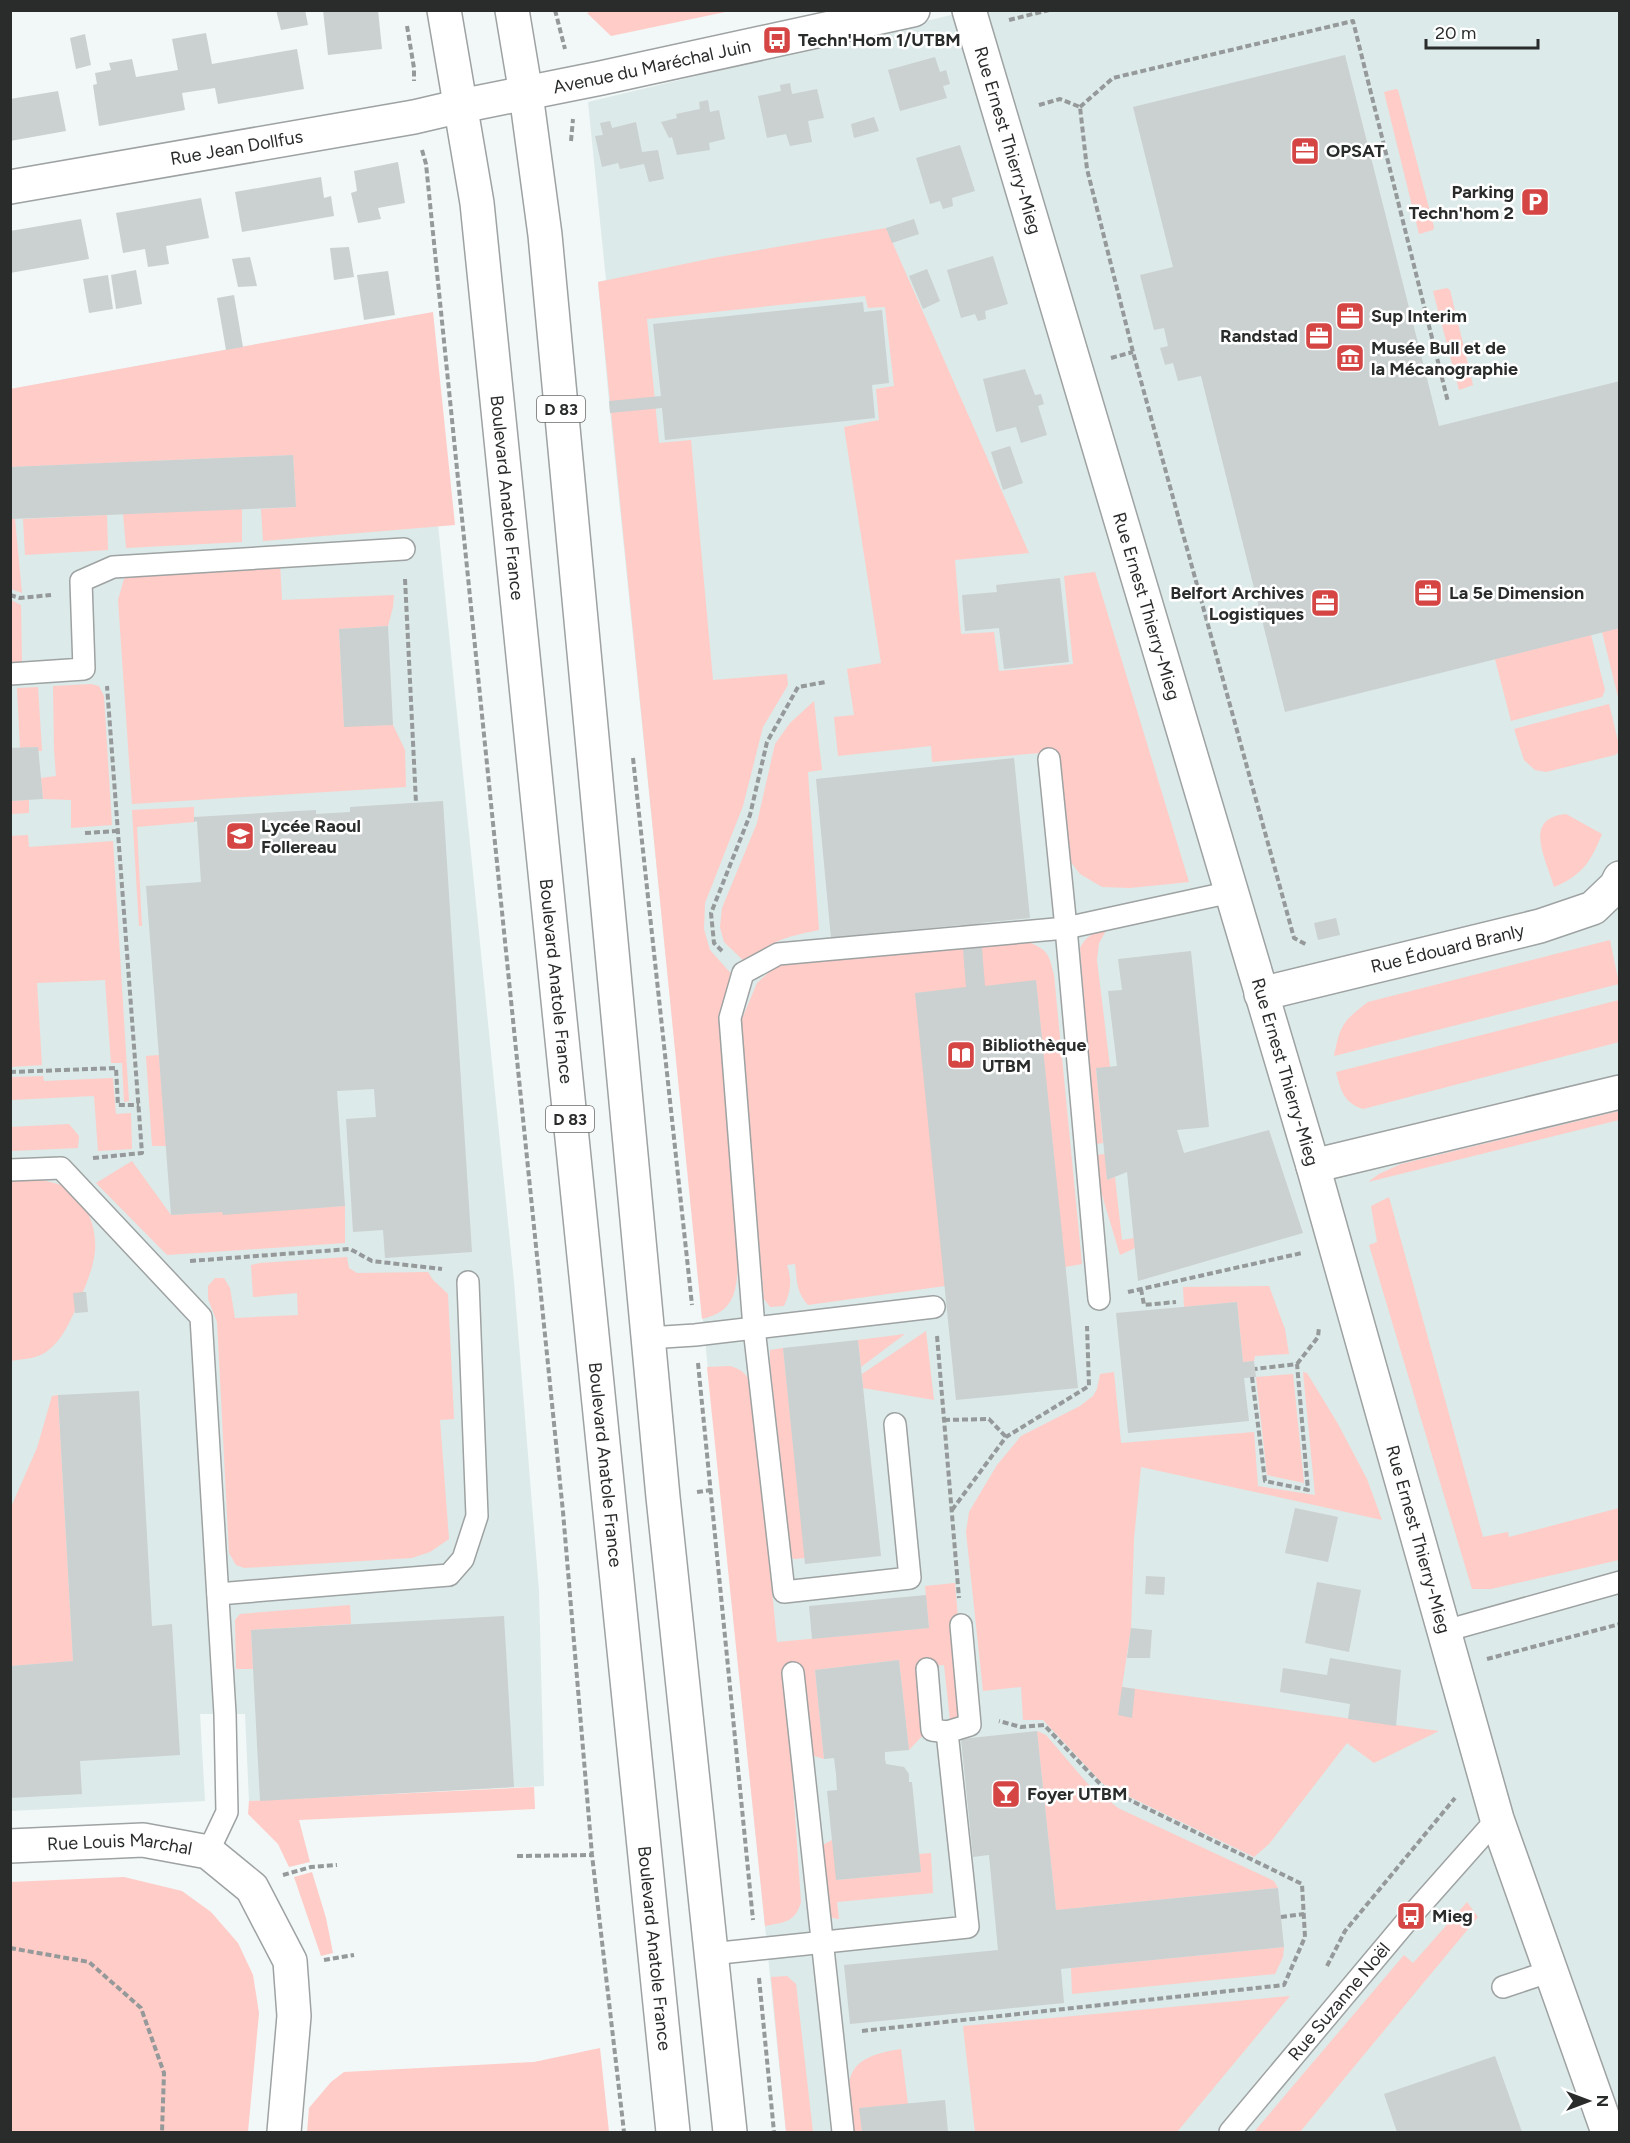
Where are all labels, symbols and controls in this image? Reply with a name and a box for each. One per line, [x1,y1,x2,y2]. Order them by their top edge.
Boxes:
scale bar [1426,12,1538,50]
text: 20 m [1435,22,1476,44]
bus stop icon: Techn'Hom 1/UTBM [761,24,793,56]
place label: Techn'Hom 1/UTBM [798,29,961,51]
street label: Avenue du Maréchal Juin [551,35,753,98]
street label: Rue Ernest Thierry-Mieg [969,44,1046,237]
street label: Rue Jean Dollfus [169,125,305,170]
office icon: OPSAT [1289,135,1321,167]
place label: OPSAT [1326,140,1385,162]
place label: Parking Techn'hom 2 [1409,181,1514,224]
parking icon: Parking Techn'hom 2 [1519,186,1551,218]
office icon: Sup Interim [1334,300,1366,332]
place label: Sup Interim [1371,305,1467,327]
office icon: Randstad [1303,320,1335,352]
place label: Randstad [1220,325,1298,347]
place label: Musée Bull et de la Mécanographie [1371,337,1518,380]
museum icon: Musée Bull et de la Mécanographie [1334,342,1366,374]
street label: Boulevard Anatole France [486,394,528,601]
road number: D 83 [537,396,585,422]
street label: Rue Ernest Thierry-Mieg [1108,510,1185,703]
office icon: La 5e Dimension [1412,577,1444,609]
place label: Belfort Archives Logistiques [1170,582,1305,625]
place label: La 5e Dimension [1449,582,1584,604]
office icon: Belfort Archives Logistiques [1309,587,1341,619]
place label: Lycée Raoul Follereau [261,815,361,858]
school or university icon: Lycée Raoul Follereau [224,820,256,852]
street label: Boulevard Anatole France [535,878,577,1085]
street label: Rue Édouard Branly [1368,919,1527,978]
street label: Rue Ernest Thierry-Mieg [1247,975,1323,1169]
place label: Bibliothèque UTBM [982,1034,1086,1077]
library icon: Bibliothèque UTBM [945,1039,977,1071]
road number: D 83 [546,1106,594,1132]
street label: Boulevard Anatole France [584,1361,627,1568]
street label: Rue Ernest Thierry-Mieg [1381,1443,1455,1636]
bar icon: Foyer UTBM [990,1778,1022,1810]
place label: Foyer UTBM [1027,1783,1127,1805]
street label: Rue Louis Marchal [46,1829,194,1860]
street label: Boulevard Anatole France [633,1845,676,2052]
bus stop icon: Mieg [1395,1900,1427,1932]
place label: Mieg [1432,1905,1473,1927]
street label: Rue Suzanne Noël [1283,1938,1395,2065]
north arrow [1558,2071,1618,2131]
text: N [1593,2095,1612,2107]

